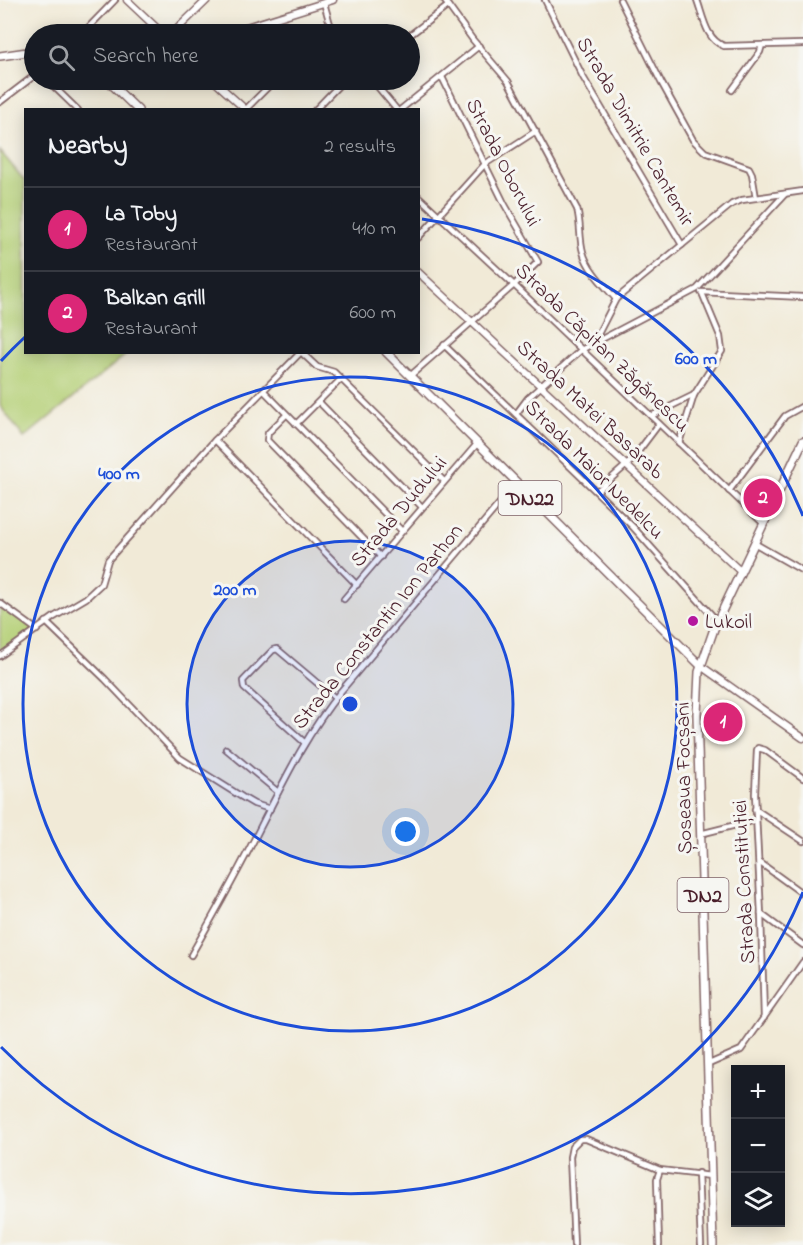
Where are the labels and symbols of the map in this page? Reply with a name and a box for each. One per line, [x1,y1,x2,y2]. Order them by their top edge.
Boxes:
street label: Strada Dimitrie Cantemir [568,32,701,233]
street label: Strada Oborului [457,94,547,232]
street label: Strada Căpitan Zăgănescu [506,257,696,441]
street label: Strada Matei Basarab [509,334,670,487]
text: 600 m [675,347,717,373]
street label: Strada Maior Nedelcu [517,394,670,547]
street label: Strada Dudului [344,450,455,574]
text: 400 m [98,462,140,488]
pin: 2 [744,476,783,520]
road number: DN22 [498,481,562,515]
street label: Strada Constantin Ion Parhon [286,518,471,737]
text: 200 m [213,578,257,604]
place label: Lukoil [705,608,752,638]
marker: Lukoil [686,614,700,628]
centre of rings [340,694,360,714]
pin: 1 [704,700,742,744]
street label: Șoseaua Focșani [669,701,701,854]
street label: Strada Constituției [726,799,764,965]
your location [391,817,420,846]
road number: DN2 [678,878,728,912]

